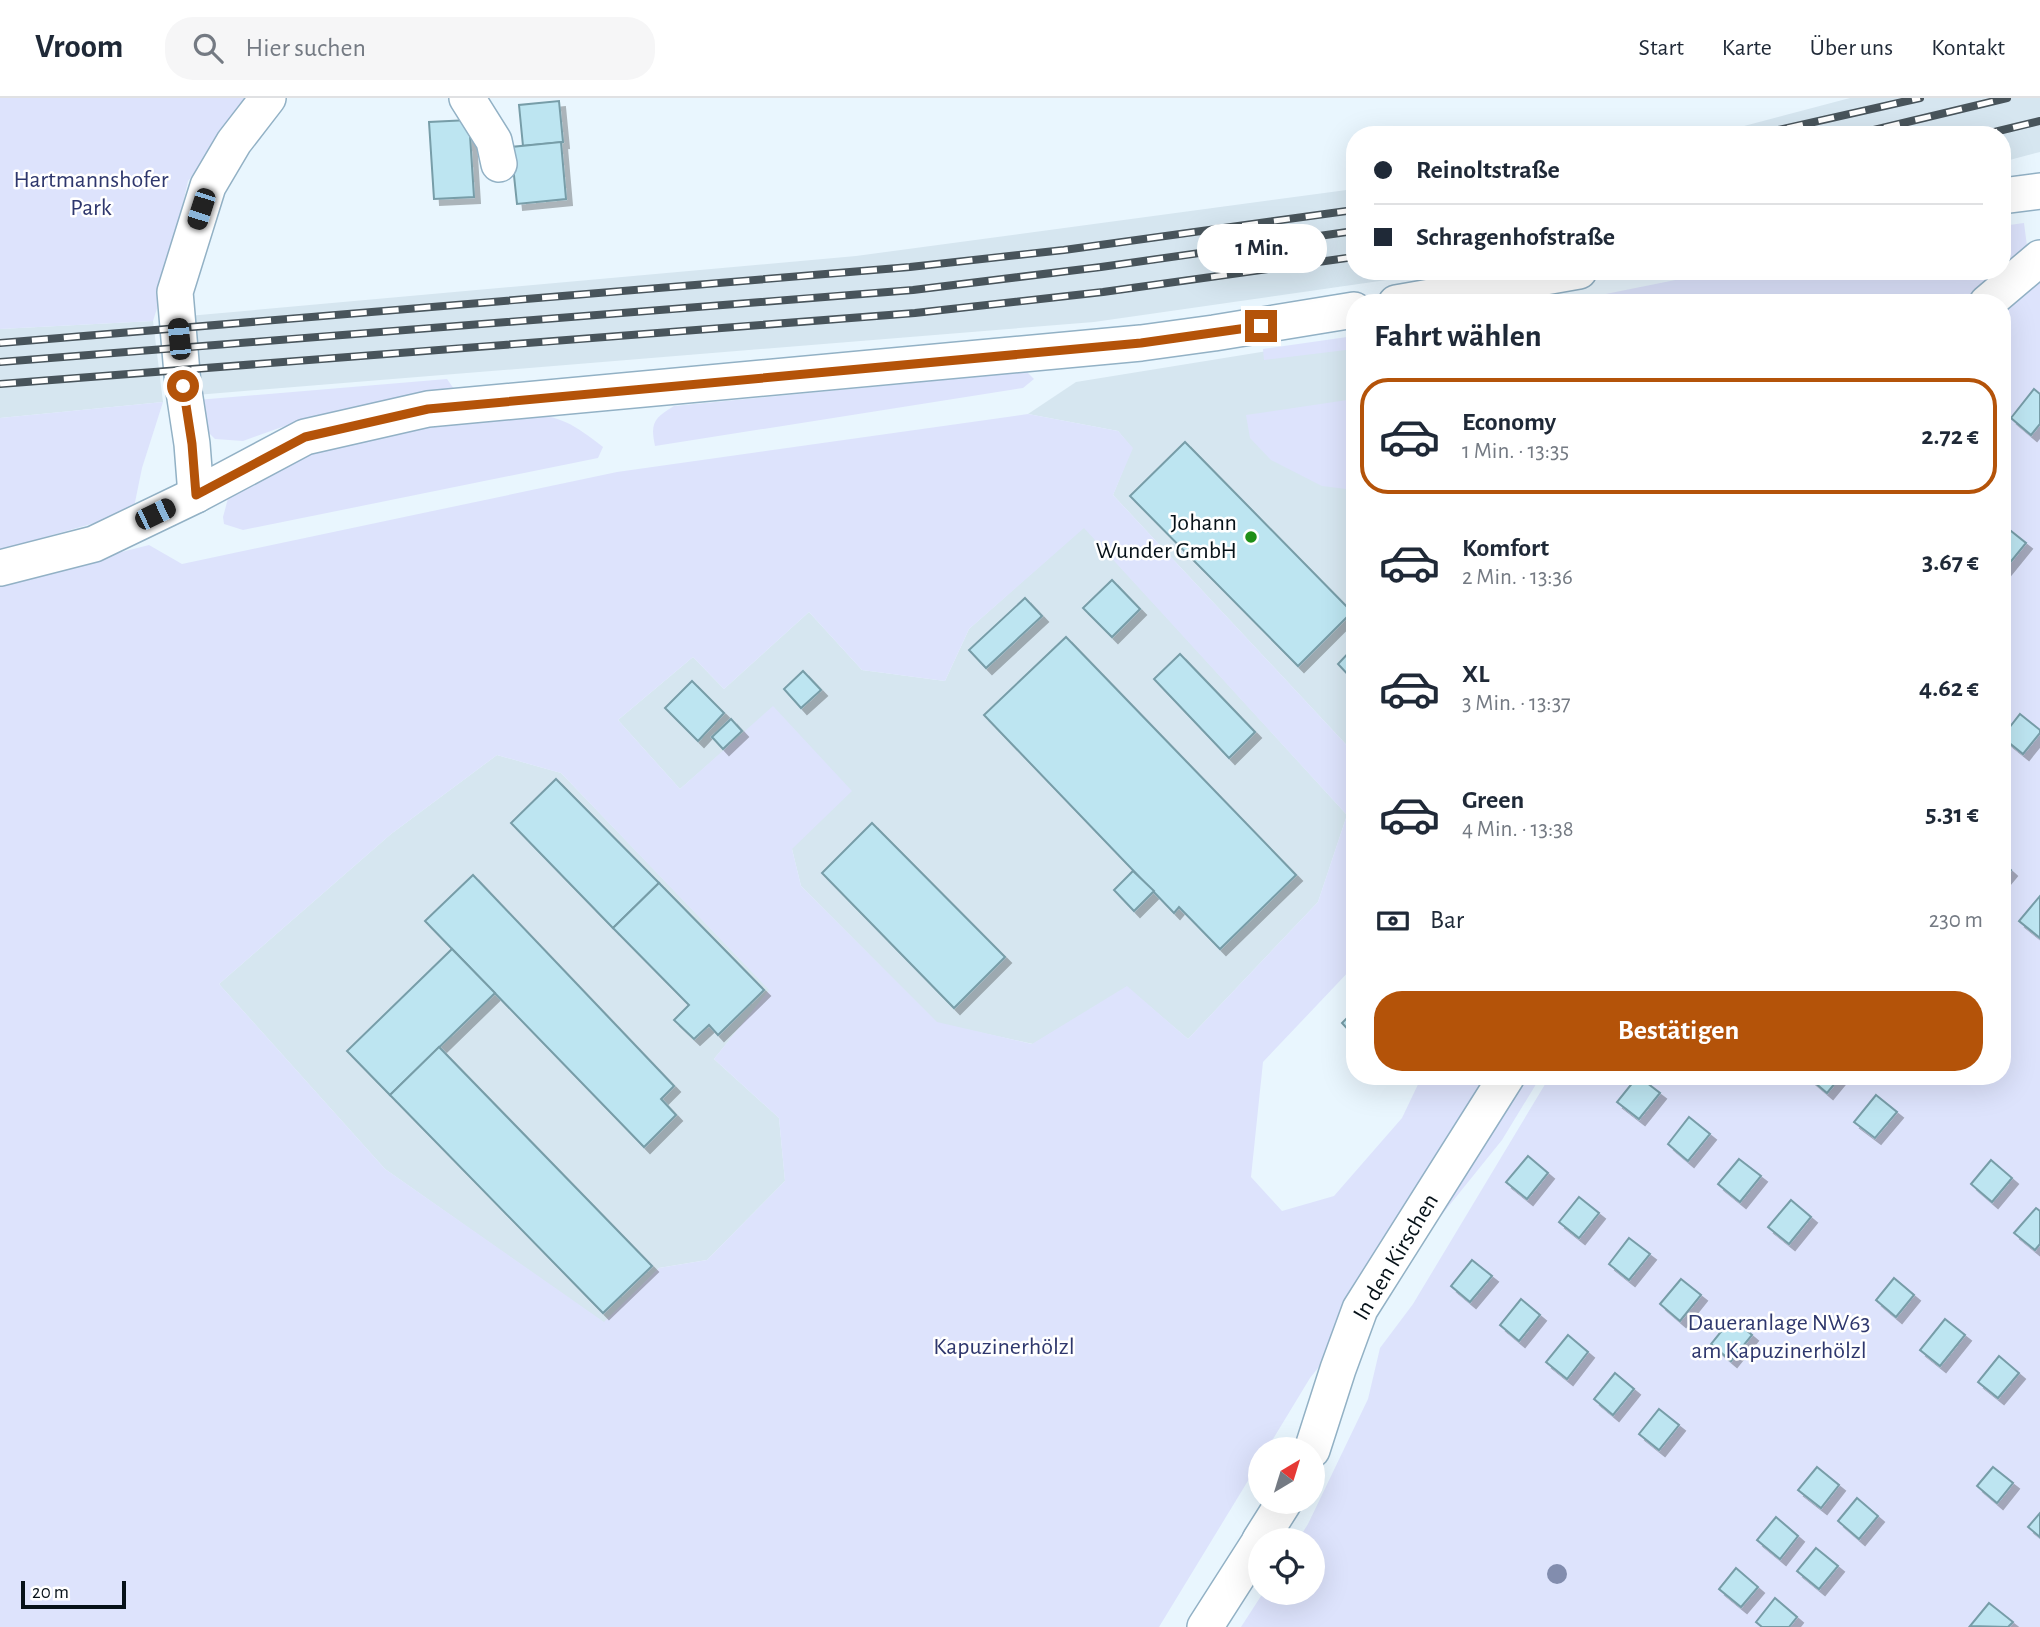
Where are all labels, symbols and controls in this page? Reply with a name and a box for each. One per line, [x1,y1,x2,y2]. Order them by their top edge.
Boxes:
search box [165,17,655,80]
icon: search [189,29,227,67]
text: Vroom [35,31,123,64]
text: Hier suchen [245,35,366,61]
text: Start [1639,36,1684,60]
text: Karte [1722,36,1772,60]
text: Über uns [1810,36,1893,60]
text: Kontakt [1931,36,2005,60]
text: Reinoltstraße [1416,157,1560,183]
park label: Hartmannshofer Park [13,168,169,220]
car [185,186,218,232]
callout: 1 Min. [1196,224,1326,274]
text: Schragenhofstraße [1416,224,1615,250]
text: 1 Min. [1235,237,1289,260]
route end [1245,310,1277,342]
car [167,317,192,361]
text: Fahrt wählen [1374,320,1542,352]
route start [167,370,199,402]
icon: car [1378,405,1441,468]
text: Economy [1462,409,1556,435]
text: 2.72 € [1921,423,1979,449]
text: 1 Min. · 13:35 [1462,440,1569,463]
car [132,495,179,533]
place label: Johann Wunder GmbH [1096,511,1237,563]
marker: Johann Wunder GmbH [1243,529,1259,545]
icon: car [1378,531,1441,594]
text: Komfort [1462,535,1549,561]
text: 3.67 € [1922,549,1979,575]
text: 2 Min. · 13:36 [1462,566,1573,589]
icon: car [1378,657,1441,720]
text: XL [1462,661,1489,687]
text: 4.62 € [1919,675,1979,701]
text: 3 Min. · 13:37 [1462,692,1571,715]
icon: car [1378,783,1441,846]
text: Green [1462,787,1524,813]
text: 5.31 € [1925,801,1979,827]
text: 4 Min. · 13:38 [1462,818,1574,841]
icon: cash [1374,902,1412,940]
text: Bar [1430,907,1464,933]
text: 230 m [1929,909,1983,932]
button: Bestätigen [1374,991,1983,1071]
street label: In den Kirschen [1349,1189,1443,1325]
park label: Daueranlage NW63 am Kapuzinerhölzl [1688,1311,1870,1363]
park label: Kapuzinerhölzl [933,1335,1075,1359]
north arrow [1248,1437,1325,1514]
map controls [1248,1437,1325,1605]
button: locate [1248,1528,1325,1605]
scale bar [21,1578,126,1610]
text: 20 m [32,1583,69,1602]

